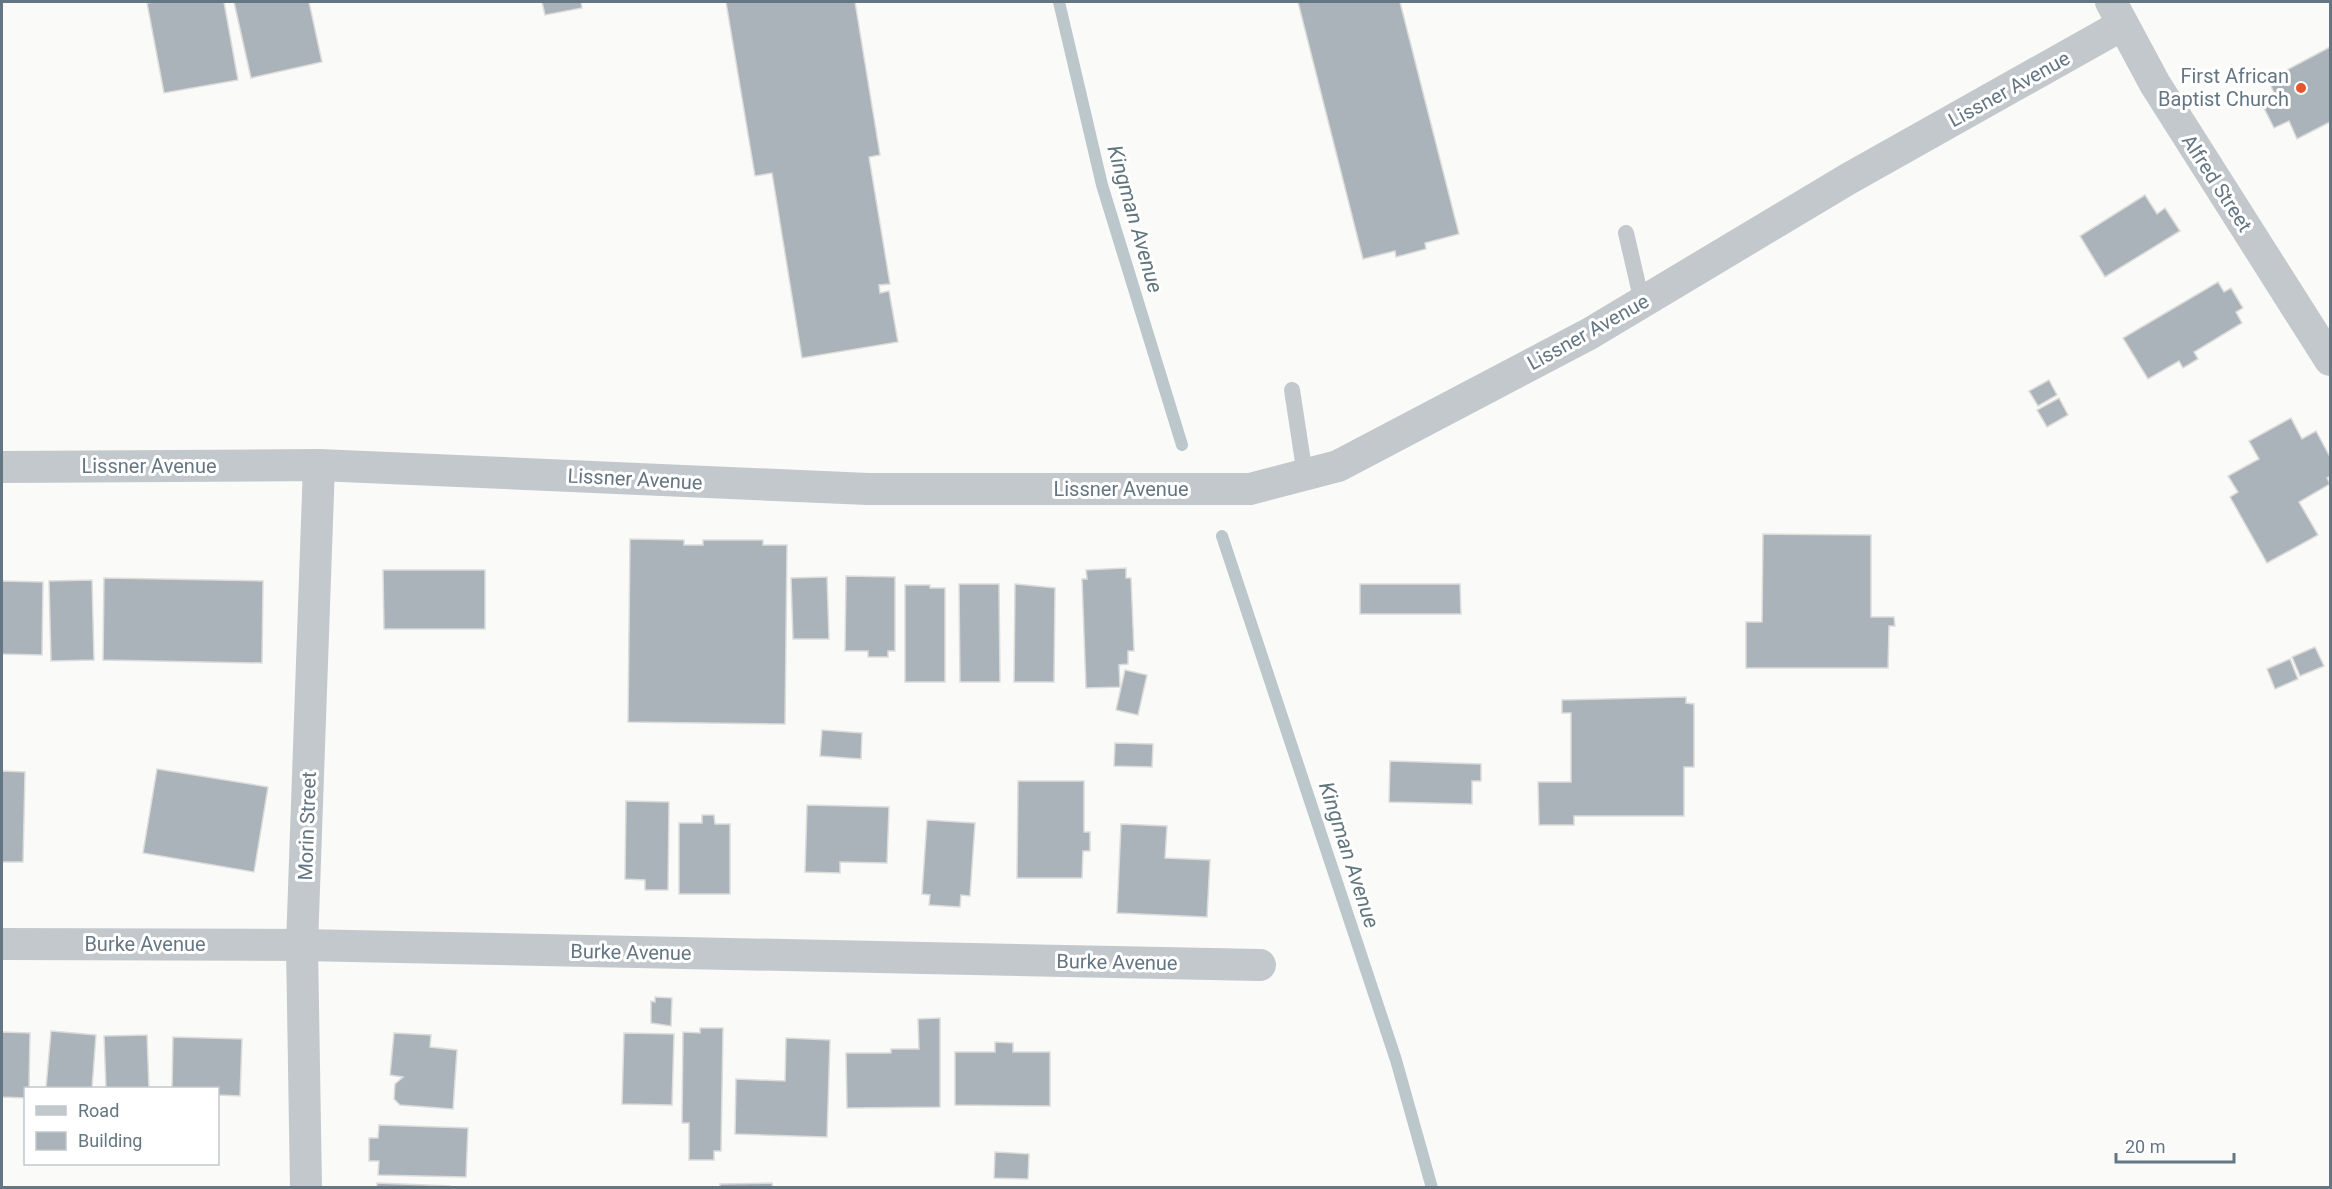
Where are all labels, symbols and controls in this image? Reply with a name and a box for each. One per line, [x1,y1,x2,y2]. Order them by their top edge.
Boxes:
street label: Lissner Avenue [1944,46,2074,132]
place label: First African Baptist Church [2158,64,2289,111]
marker: First African Baptist Church [2294,81,2308,95]
street label: Alfred Street [2177,130,2257,236]
water label: Kingman Avenue [1102,142,1168,296]
street label: Lissner Avenue [1523,289,1653,375]
street label: Lissner Avenue [81,454,217,478]
street label: Lissner Avenue [567,463,703,495]
street label: Lissner Avenue [1053,477,1189,501]
street label: Morin Street [293,771,321,881]
water label: Kingman Avenue [1314,779,1384,931]
street label: Burke Avenue [84,932,206,956]
street label: Burke Avenue [570,939,692,965]
street label: Burke Avenue [1056,949,1178,975]
legend [24,1087,219,1165]
text: Road [78,1100,119,1121]
scale bar [2116,1126,2234,1164]
text: Building [78,1130,142,1151]
text: 20 m [2125,1136,2165,1157]

